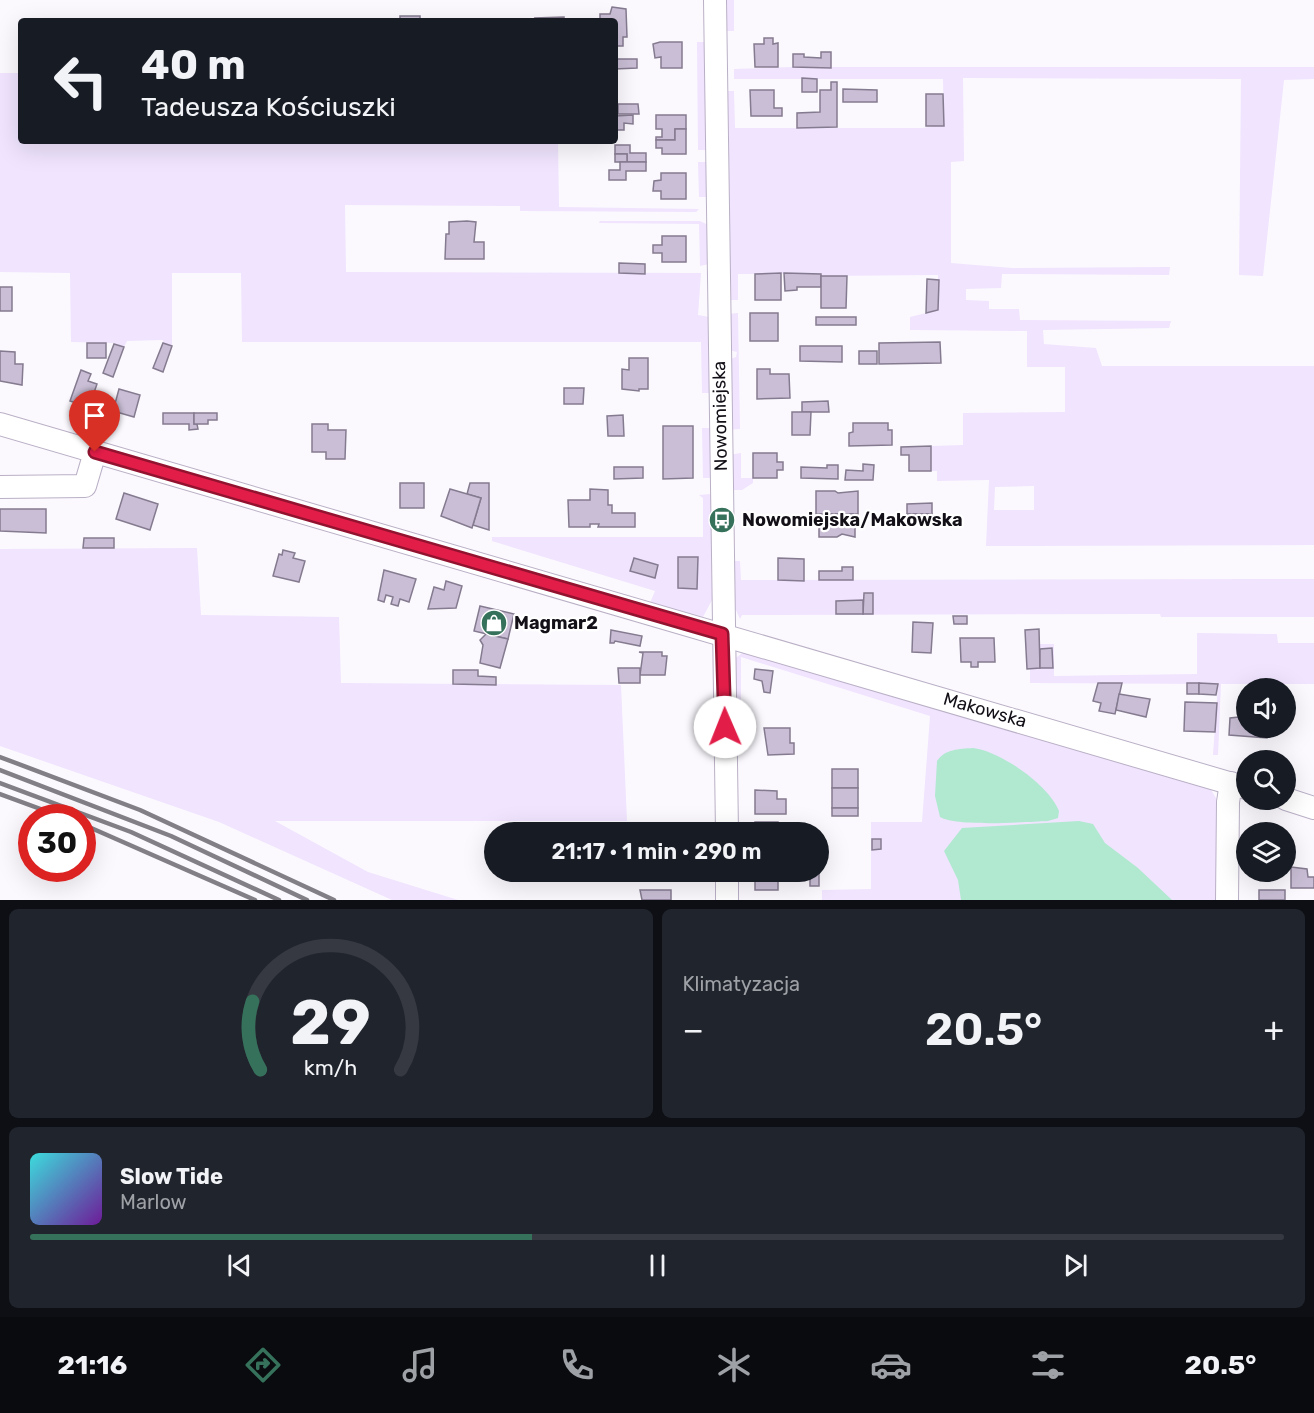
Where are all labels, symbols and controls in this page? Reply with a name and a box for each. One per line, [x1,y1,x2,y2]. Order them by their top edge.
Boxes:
text: 40 m [141,40,246,90]
icon: left [42,42,120,120]
text: Tadeusza Kościuszki [141,91,396,123]
street label: Nowomiejska [708,361,732,471]
pin [69,390,120,452]
icon: arrive [78,399,111,432]
bus stop icon: Nowomiejska/Makowska [707,505,737,535]
place label: Nowomiejska/Makowska [742,509,963,531]
shop icon: Magmar2 [479,608,509,638]
place label: Magmar2 [514,612,598,634]
map controls [1236,678,1296,882]
button: sound [1236,678,1296,738]
street label: Makowska [941,688,1029,732]
position arrow [693,695,757,759]
button: search [1236,750,1296,810]
speed limit sign: 30 [18,804,96,882]
button: layers [1236,822,1296,882]
text: 21:17 · 1 min · 290 m [551,838,762,865]
text: Klimatyzacja [683,972,800,996]
text: 29 [290,986,371,1060]
text: 20.5° [925,1003,1042,1056]
text: − [683,1010,704,1049]
text: + [1263,1010,1284,1049]
text: km/h [304,1056,358,1081]
text: Slow Tide [120,1163,223,1190]
text: Marlow [120,1190,187,1214]
icon: previous [223,1249,256,1282]
icon: pause [641,1249,674,1282]
icon: next [1059,1249,1092,1282]
icon: directions [242,1344,284,1386]
icon: music [399,1344,441,1386]
icon: phone [556,1344,598,1386]
icon: climate [713,1344,755,1386]
icon: car [870,1344,912,1386]
icon: filters [1027,1344,1069,1386]
text: 21:16 [58,1349,127,1381]
text: 20.5° [1184,1349,1256,1381]

